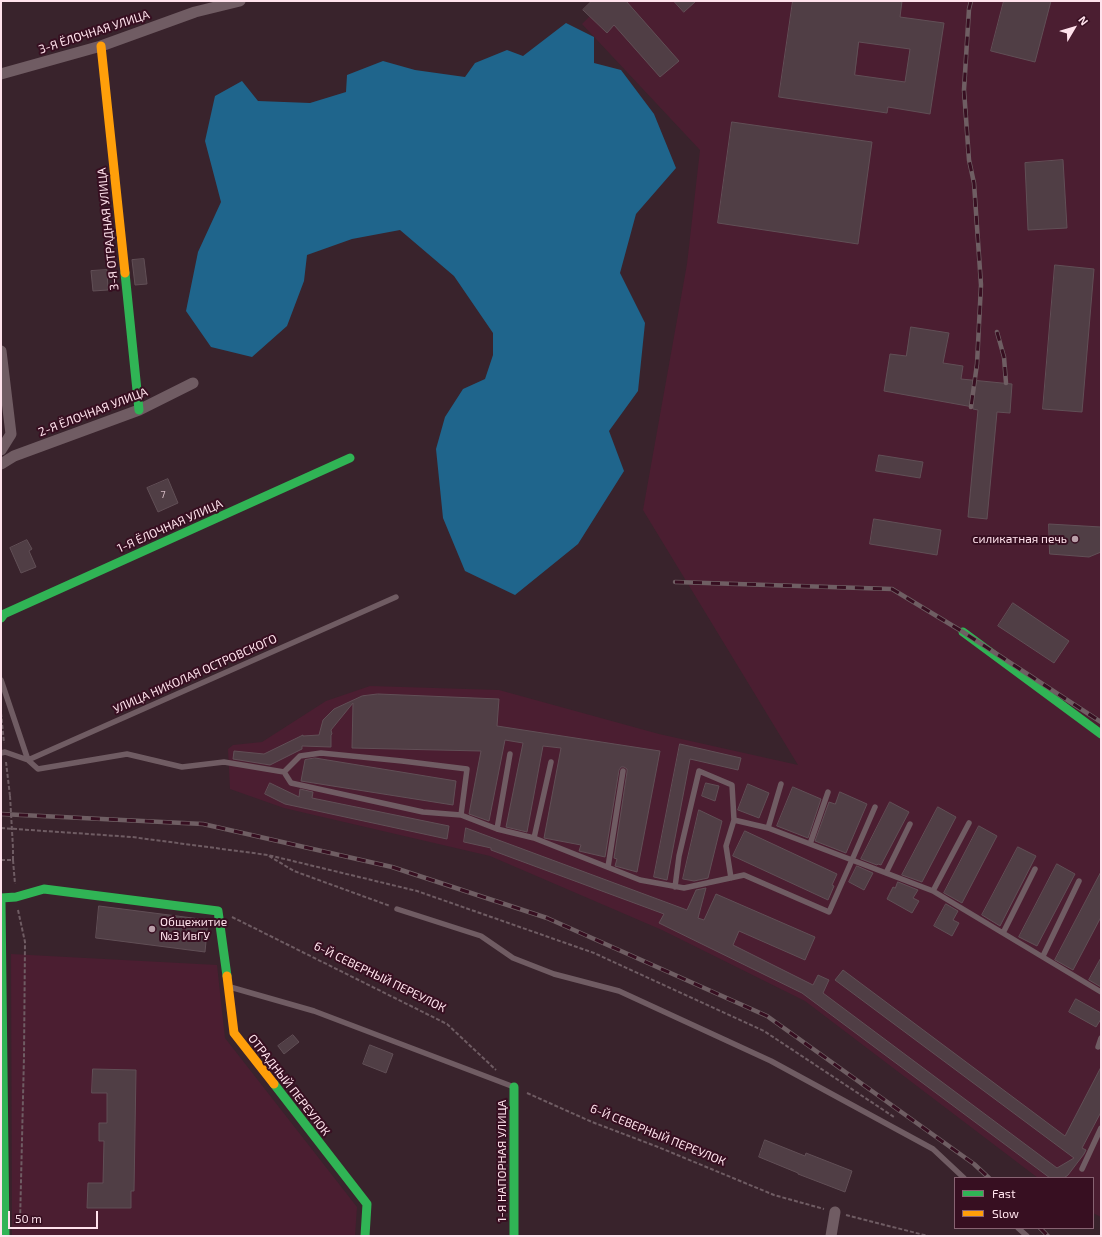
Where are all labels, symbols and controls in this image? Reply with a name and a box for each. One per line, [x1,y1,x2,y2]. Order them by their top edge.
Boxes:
street label: 3-Я ЁЛОЧНАЯ УЛИЦА [37,7,151,57]
north arrow [1054,8,1094,48]
text: N [1076,13,1091,27]
street label: 3-Я ОТРАДНАЯ УЛИЦА [94,167,122,291]
street label: 2-Я ЁЛОЧНАЯ УЛИЦА [36,385,150,439]
house number: 7 [160,489,166,501]
street label: 1-Я ЁЛОЧНАЯ УЛИЦА [115,496,225,556]
place label: силикатная печь [973,532,1067,546]
marker: силикатная печь [1070,534,1080,544]
street label: УЛИЦА НИКОЛАЯ ОСТРОВСКОГО [111,631,279,717]
place label: Общежитие №3 ИвГУ [160,915,227,943]
marker: Общежитие №3 ИвГУ [147,924,157,934]
street label: 6-Й СЕВЕРНЫЙ ПЕРЕУЛОК [312,939,448,1015]
street label: ОТРАДНЫЙ ПЕРЕУЛОК [245,1031,333,1139]
street label: 1-Я НАПОРНАЯ УЛИЦА [495,1100,509,1222]
street label: 6-Й СЕВЕРНЫЙ ПЕРЕУЛОК [588,1101,728,1169]
legend [954,1177,1094,1229]
text: Fast [992,1186,1015,1200]
scale bar [10,1203,100,1229]
text: Slow [992,1206,1019,1220]
text: 50 m [15,1211,42,1225]

